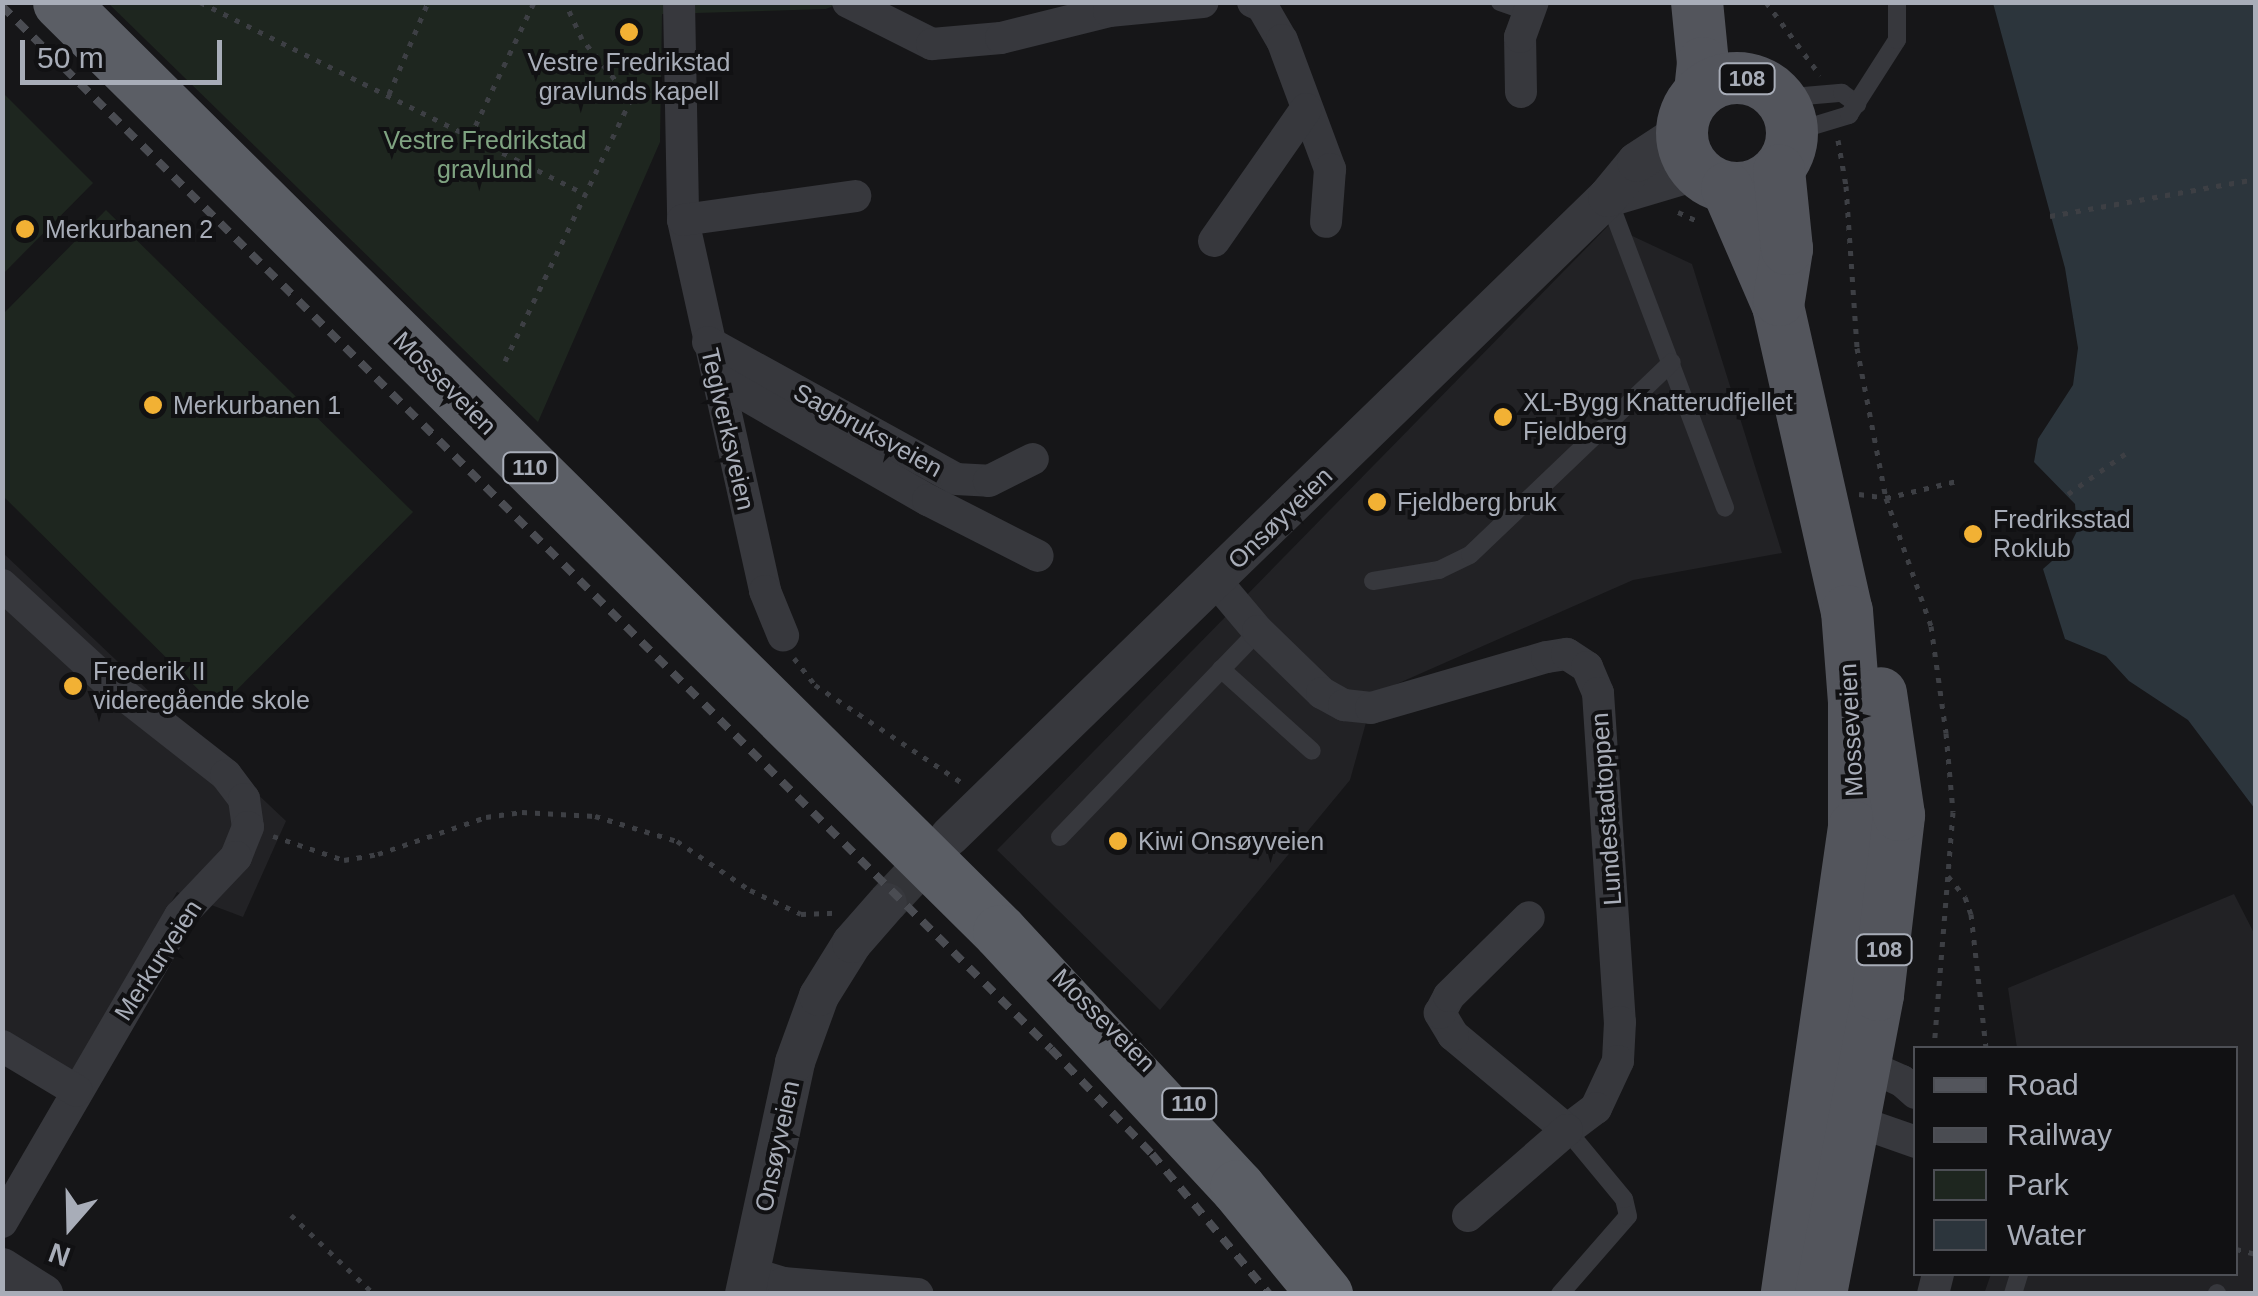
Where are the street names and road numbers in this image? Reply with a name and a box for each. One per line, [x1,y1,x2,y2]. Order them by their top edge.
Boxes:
road number: 108 [1717,62,1777,96]
street label: Mosseveien [387,325,503,441]
street label: Teglverksveien [695,345,761,513]
street label: Sagbruksveien [788,377,948,483]
road number: 110 [500,451,560,485]
street label: Onsøyveien [1222,461,1338,575]
street label: Mosseveien [1833,663,1869,797]
street label: Lundestadtoppen [1584,712,1628,906]
street label: Merkurveien [108,894,208,1026]
road number: 108 [1854,933,1914,967]
street label: Mosseveien [1046,962,1162,1078]
street label: Onsøyveien [748,1078,806,1214]
road number: 110 [1159,1087,1219,1121]

